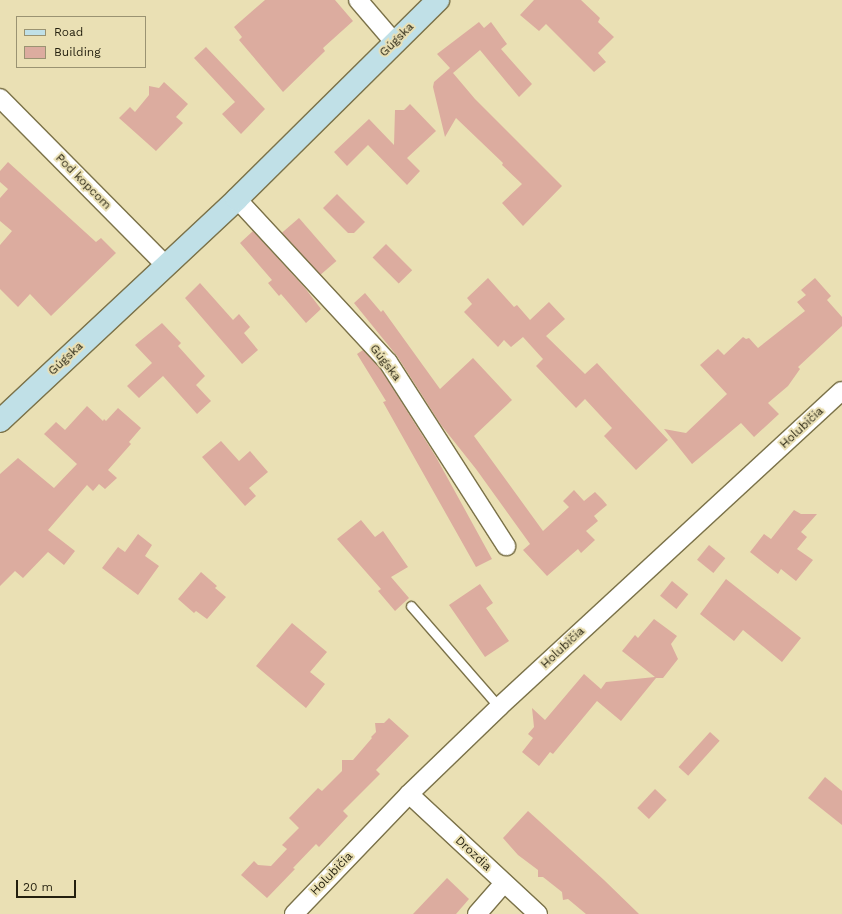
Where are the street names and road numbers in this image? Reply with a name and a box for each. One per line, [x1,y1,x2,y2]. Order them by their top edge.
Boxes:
street label: Gúgska [377,20,417,60]
street label: Pod kopcom [52,151,114,213]
street label: Gúgska [46,339,86,379]
street label: Gúgska [366,342,404,384]
street label: Holubičia [777,404,827,452]
street label: Holubičia [538,624,588,672]
street label: Drozdia [452,834,494,874]
street label: Holubičia [308,849,356,899]

